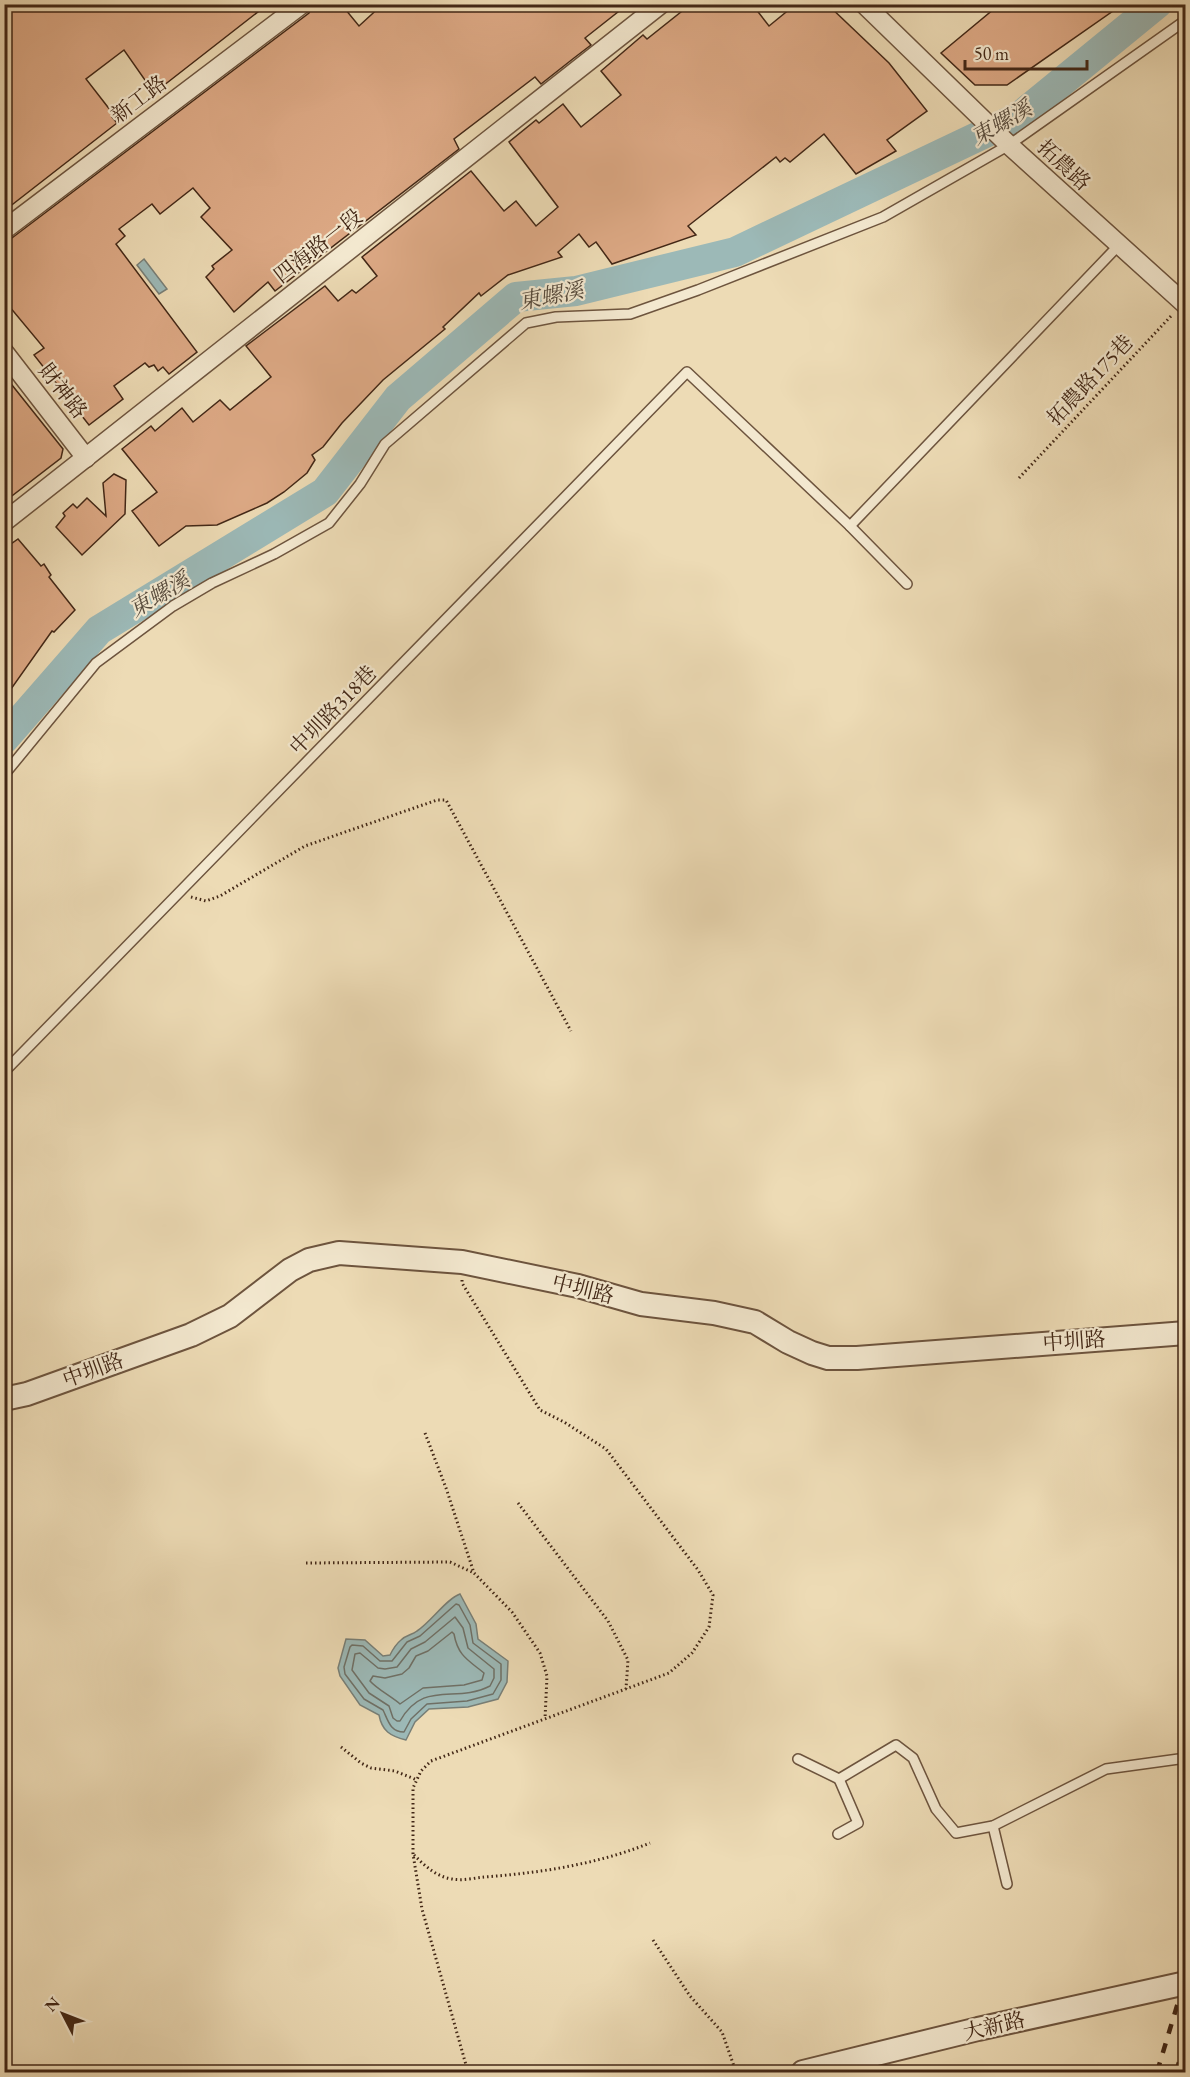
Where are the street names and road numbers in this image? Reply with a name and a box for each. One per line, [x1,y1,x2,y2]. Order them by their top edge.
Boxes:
street label: 新工路 [105,69,172,128]
street label: 拓農路 [1032,133,1097,196]
street label: 四海路一段 [268,203,367,289]
street label: 拓農路175巷 [1041,329,1138,431]
street label: 財神路 [33,358,93,424]
street label: 中圳路318巷 [283,659,382,760]
street label: 中圳路 [549,1268,617,1309]
street label: 中圳路 [1042,1325,1106,1356]
street label: 中圳路 [59,1346,127,1393]
street label: 大新路 [960,2005,1028,2046]

